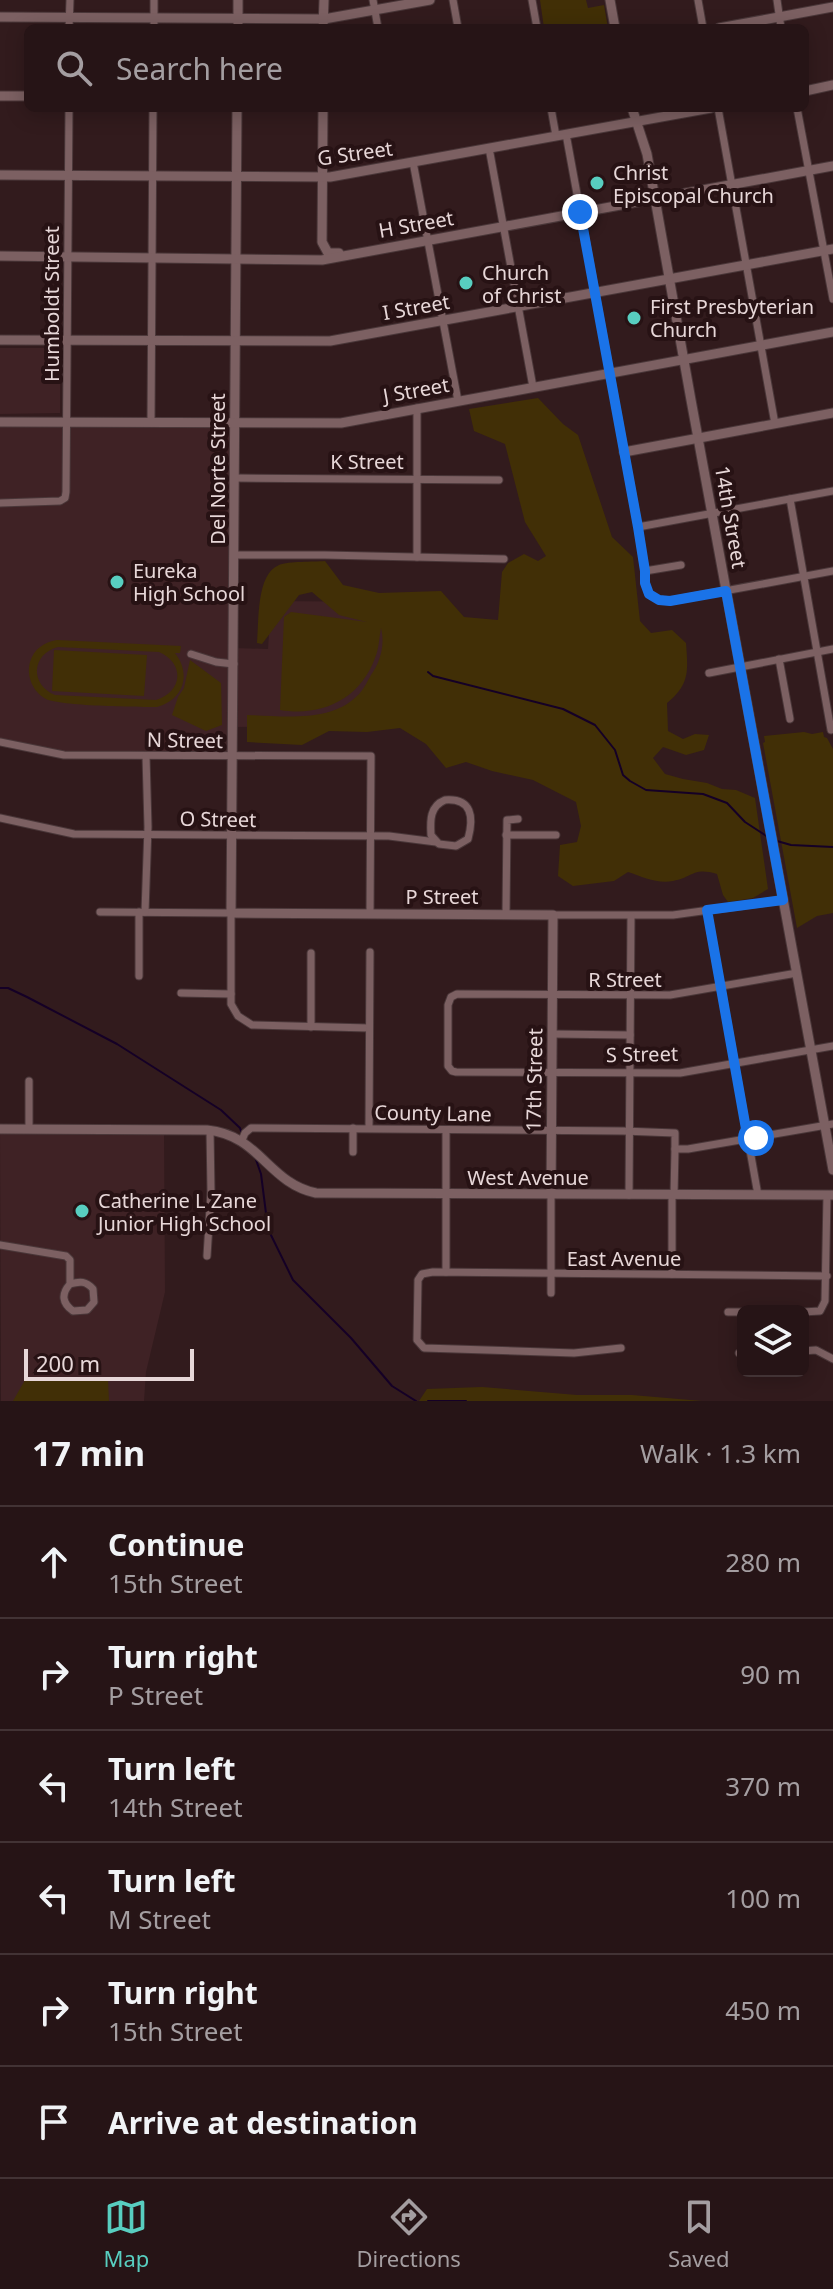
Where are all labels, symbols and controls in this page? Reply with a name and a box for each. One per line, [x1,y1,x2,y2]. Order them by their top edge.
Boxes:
search box [24,24,809,112]
icon: search [52,46,96,90]
text: Search here [116,48,283,89]
street label: G Street [316,134,394,172]
place label: Christ Episcopal Church [613,159,774,209]
marker: Christ Episcopal Church [588,174,606,192]
route end [562,194,598,230]
street label: H Street [376,204,456,244]
street label: Humboldt Street [38,226,65,382]
place label: Church of Christ [482,259,561,309]
marker: Church of Christ [457,274,475,292]
street label: I Street [380,288,452,326]
place label: First Presbyterian Church [650,293,814,343]
marker: First Presbyterian Church [625,309,643,327]
street label: J Street [379,371,451,409]
street label: Del Norte Street [204,393,231,545]
street label: K Street [330,448,404,475]
street label: 14th Street [709,464,753,570]
place label: Eureka High School [133,557,245,607]
marker: Eureka High School [108,573,126,591]
street label: N Street [147,726,223,754]
street label: O Street [179,805,257,833]
street label: P Street [405,883,479,910]
street label: R Street [588,966,662,993]
street label: 17th Street [520,1028,548,1132]
street label: S Street [606,1040,678,1068]
street label: County Lane [374,1098,492,1128]
route start [738,1120,774,1156]
street label: West Avenue [467,1164,589,1191]
place label: Catherine L Zane Junior High School [96,1187,271,1237]
marker: Catherine L Zane Junior High School [73,1202,91,1220]
street label: East Avenue [567,1245,681,1272]
map controls [737,1305,809,1377]
button: layers [737,1305,809,1377]
scale bar [24,1345,194,1381]
text: 200 m [36,1348,100,1378]
text: 17 min [32,1430,145,1476]
text: Walk · 1.3 km [640,1435,801,1471]
text: Continue [108,1524,244,1565]
icon: ahead [32,1540,76,1584]
text: 280 m [725,1544,801,1580]
text: 15th Street [108,1565,243,1601]
text: Turn right [108,1636,258,1677]
icon: right [32,1652,76,1696]
text: 90 m [740,1656,801,1692]
text: P Street [108,1677,203,1713]
text: Turn left [108,1748,236,1789]
icon: left [32,1764,76,1808]
text: 370 m [725,1768,801,1804]
text: 14th Street [108,1789,243,1825]
text: Turn left [108,1860,236,1901]
icon: left [32,1876,76,1920]
text: 100 m [725,1880,801,1916]
text: M Street [108,1901,211,1937]
text: Turn right [108,1972,258,2013]
icon: right [32,1988,76,2032]
text: 450 m [725,1992,801,2028]
text: 15th Street [108,2013,243,2049]
icon: arrive [32,2100,76,2144]
text: Arrive at destination [108,2102,418,2143]
tab: Map [104,2195,149,2273]
tab: Directions [356,2195,461,2273]
tab: Saved [668,2195,729,2273]

